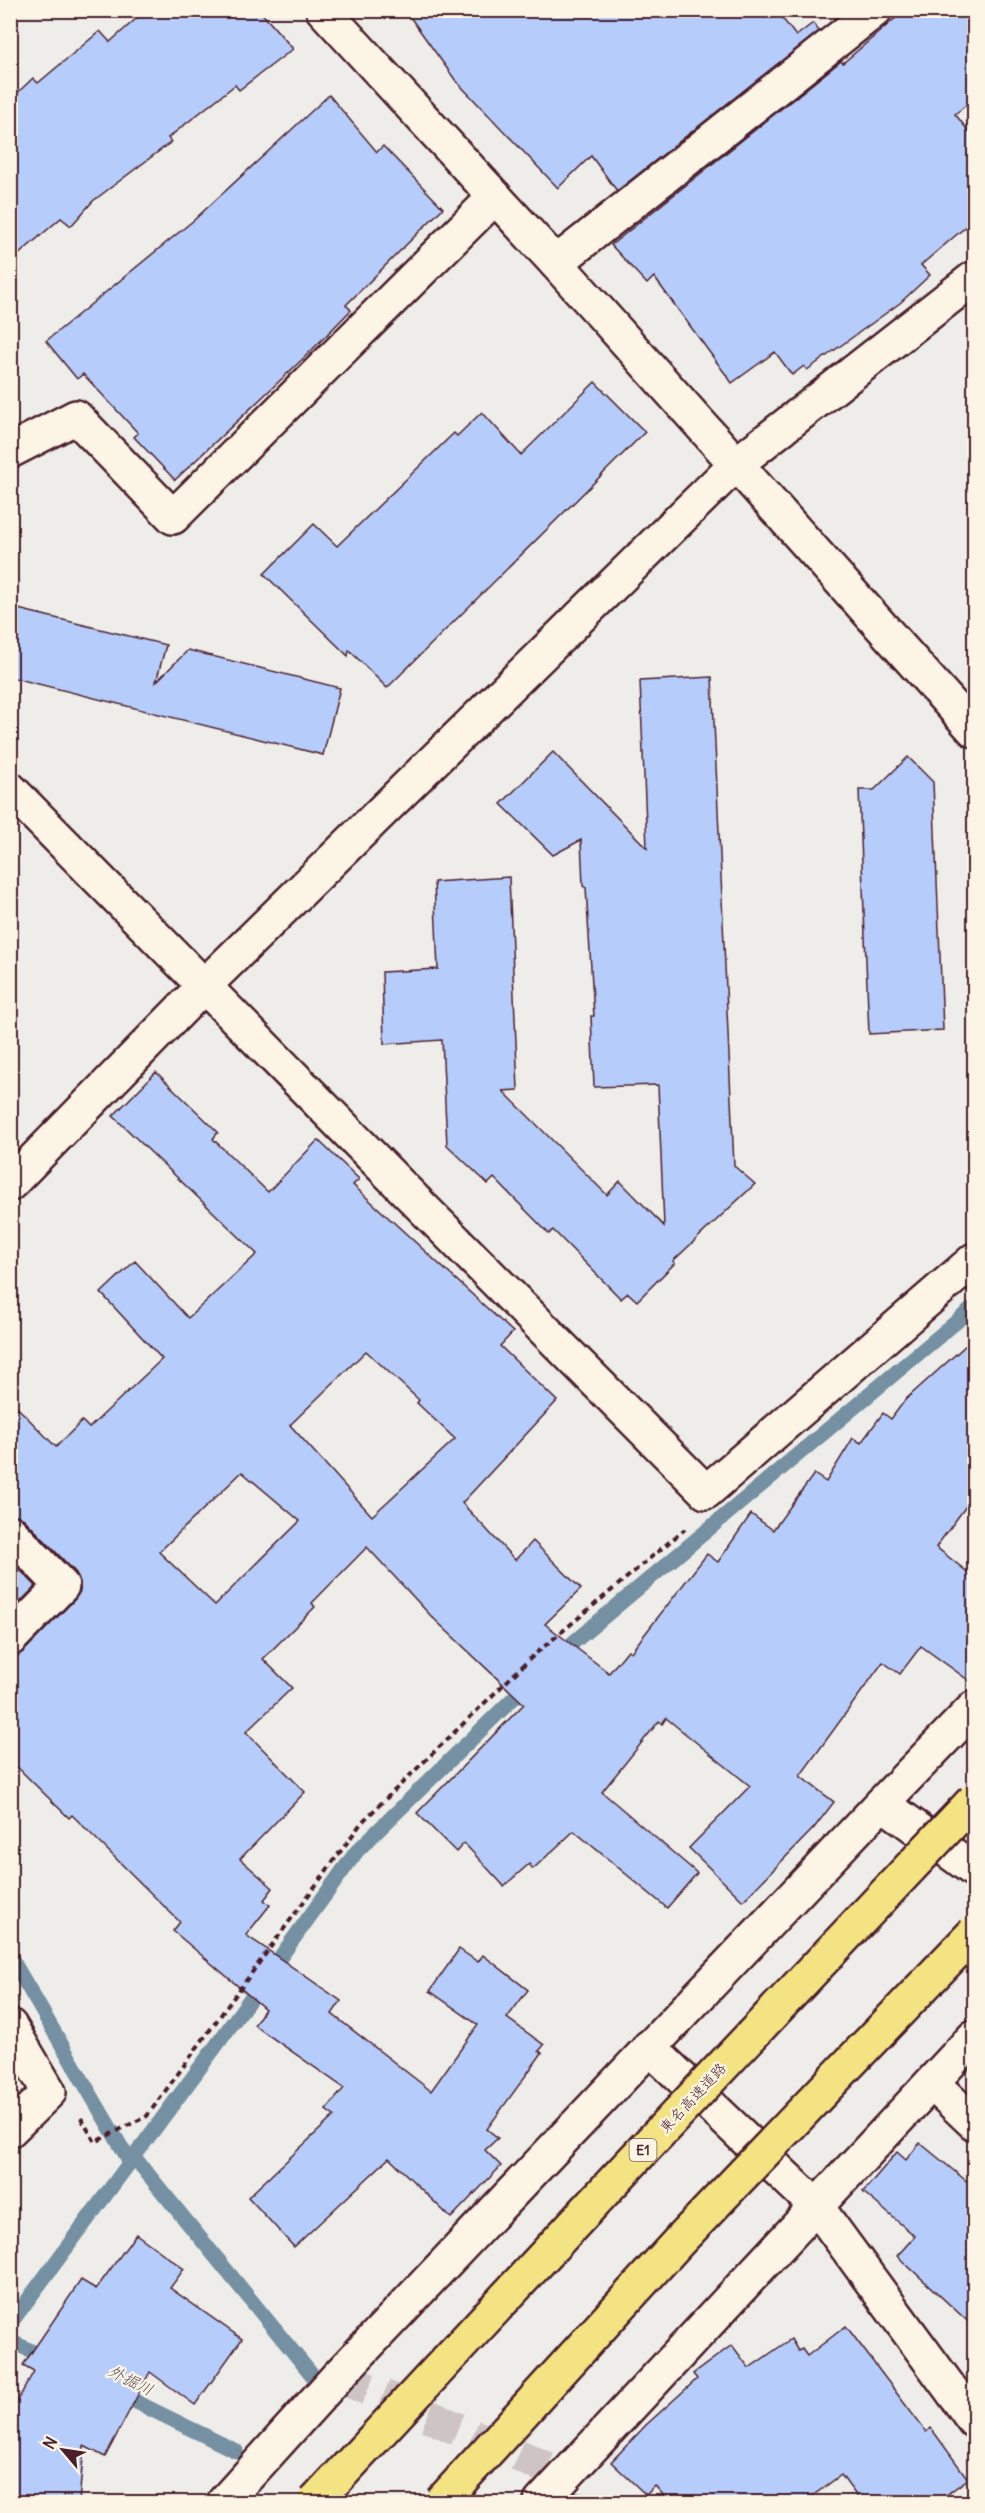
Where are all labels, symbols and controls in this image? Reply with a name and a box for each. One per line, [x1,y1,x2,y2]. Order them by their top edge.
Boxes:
street label: 東名高速道路 [655,2058,730,2137]
road number: E1 [630,2139,656,2161]
water label: 外掘川 [105,2360,157,2400]
north arrow [33,2420,93,2480]
text: N [38,2433,61,2452]

